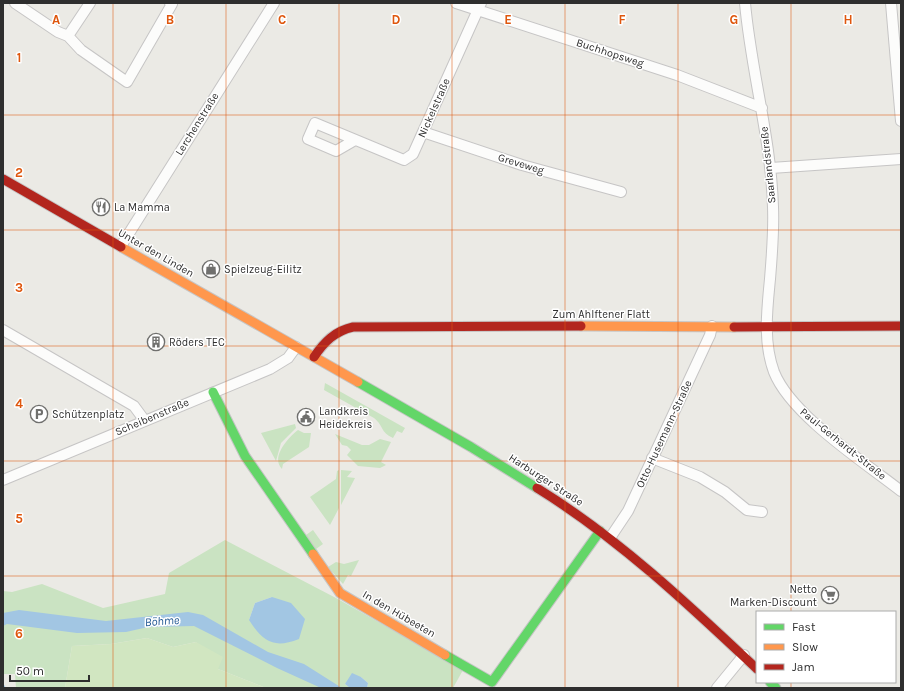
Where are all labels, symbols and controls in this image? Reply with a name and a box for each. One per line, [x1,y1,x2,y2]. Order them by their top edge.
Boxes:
text: A [52,12,60,27]
text: B [166,12,174,27]
text: C [278,12,286,27]
text: D [392,12,401,27]
text: E [504,12,512,27]
text: F [618,12,626,27]
text: G [730,12,738,27]
text: H [843,12,853,27]
street label: Buchhopsweg [574,36,646,70]
text: 1 [17,50,21,65]
street label: Nickelstraße [415,76,453,140]
street label: Lerchenstraße [172,90,222,158]
street label: Saarlandstraße [757,126,779,204]
street label: Greveweg [496,151,546,177]
text: 2 [15,165,23,180]
restaurant icon: La Mamma [91,197,111,217]
place label: La Mamma [114,201,170,214]
street label: Unter den Linden [116,226,196,280]
shop icon: Spielzeug-Eilitz [201,259,221,279]
place label: Spielzeug-Eilitz [224,263,302,276]
text: 3 [15,280,23,295]
street label: Zum Ahlftener Flatt [552,308,650,321]
building icon: Röders TEC [146,332,166,352]
place label: Röders TEC [169,336,225,349]
street label: Otto-Husemann-Straße [633,378,695,490]
street label: Scheibenstraße [113,395,191,438]
text: 4 [15,396,23,411]
parking icon: Schützenplatz [29,404,49,424]
place label: Landkreis Heidekreis [319,405,373,431]
street label: Paul-Gerhardt-Straße [797,405,889,483]
public building icon: Landkreis Heidekreis [296,407,316,427]
place label: Schützenplatz [52,408,124,421]
street label: Harburger Straße [506,451,586,509]
text: 5 [15,511,23,526]
place label: Netto Marken-Discount [730,583,817,609]
supermarket icon: Netto Marken-Discount [820,585,840,605]
street label: In den Hübeeten [360,588,438,640]
legend [756,611,896,683]
water label: Böhme [144,613,180,629]
text: Fast [792,620,816,634]
text: 6 [15,626,23,641]
text: Slow [792,640,818,654]
scale bar [10,657,89,683]
text: Jam [792,660,815,674]
text: 50 m [16,664,44,678]

